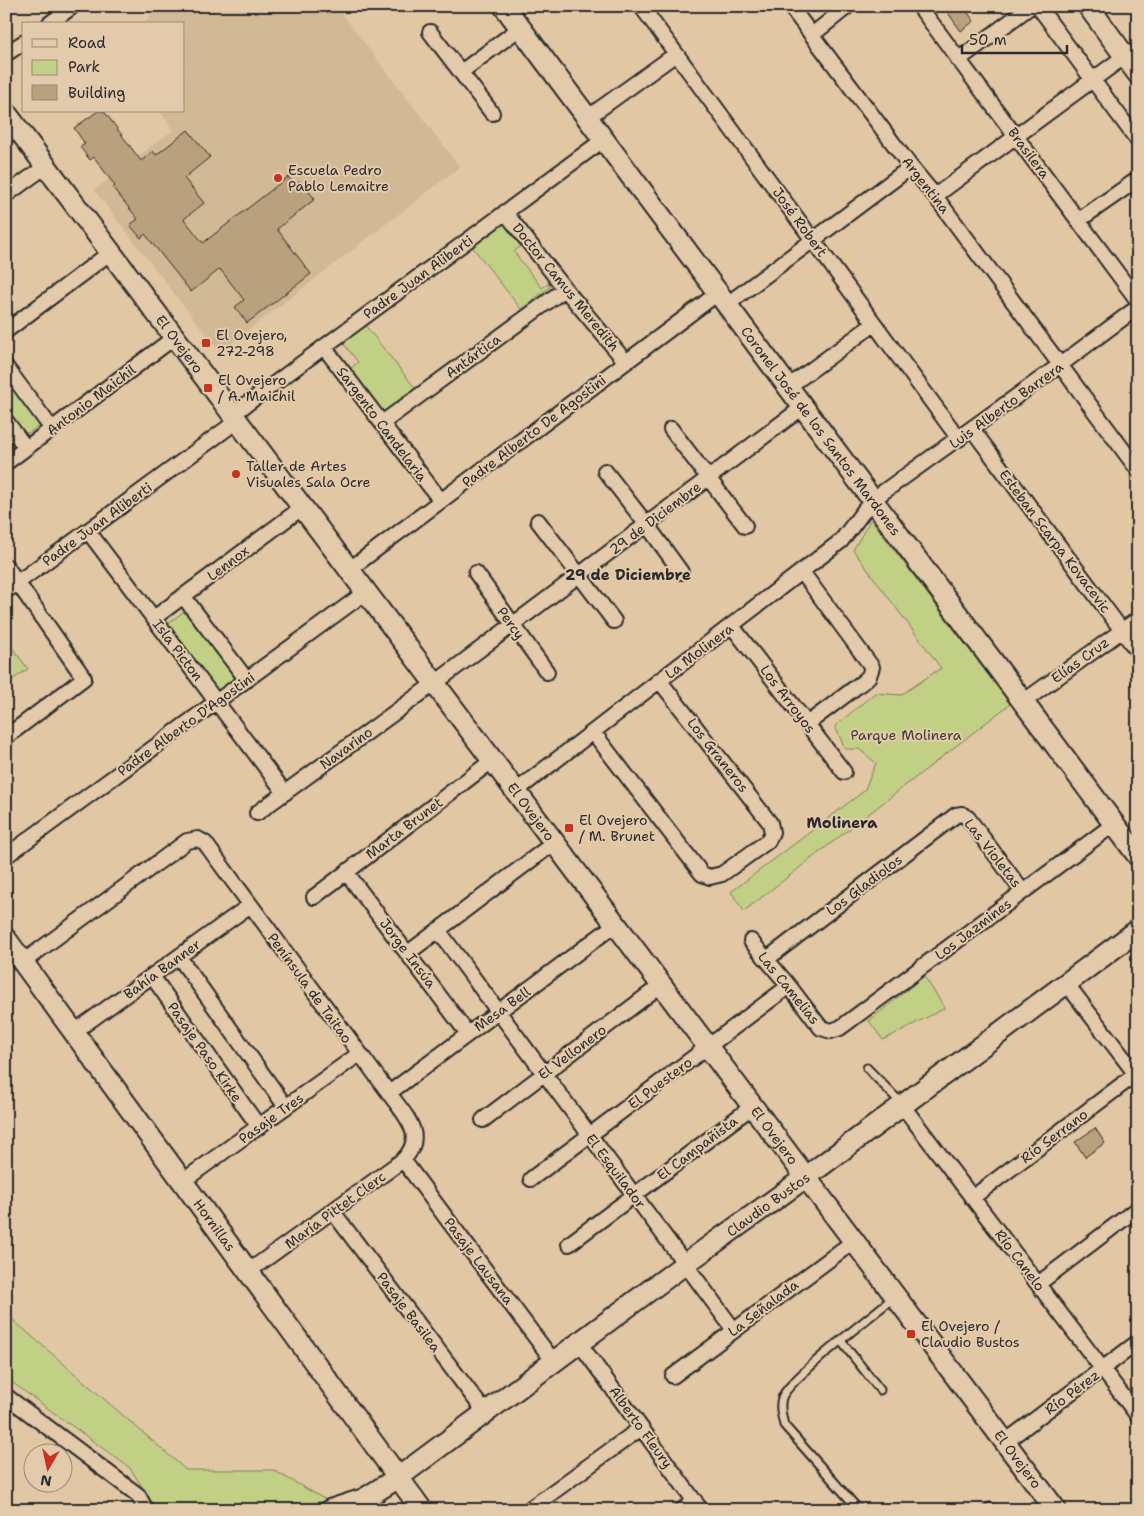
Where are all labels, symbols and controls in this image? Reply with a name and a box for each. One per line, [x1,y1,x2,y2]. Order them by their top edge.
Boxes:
legend [22,22,185,112]
scale bar [962,22,1066,54]
text: 50 m [969,30,1007,50]
text: Road [68,33,106,53]
text: Park [68,57,100,77]
text: Building [68,83,125,103]
street label: Brasilera [1004,124,1054,182]
street label: Argentina [898,153,954,217]
place label: Escuela Pedro Pablo Lemaitre [288,161,389,195]
marker: Escuela Pedro Pablo Lemaitre [272,172,284,184]
street label: José Robert [769,184,831,260]
street label: Doctor Camus Meredith [509,219,623,355]
street label: Padre Juan Aliberti [360,231,476,323]
street label: El Ovejero [152,311,207,377]
street label: Coronel José de los Santos Mardones [737,323,905,539]
place label: El Ovejero, 272-298 [216,326,287,360]
street label: Antártica [442,330,504,382]
marker: El Ovejero, 272-298 [200,337,212,349]
street label: Luis Alberto Barrera [945,357,1067,452]
street label: Antonio Maichil [43,360,140,439]
street label: Sargento Candelaria [333,363,431,485]
place label: El Ovejero / A. Maichil [218,371,296,405]
street label: Padre Alberto De Agostini [458,371,610,491]
marker: El Ovejero / A. Maichil [202,382,214,394]
place label: Taller de Artes Visuales Sala Ocre [246,457,371,491]
street label: Esteban Scarpa Kovacevic [995,466,1115,616]
marker: Taller de Artes Visuales Sala Ocre [230,468,242,480]
street label: Padre Juan Aliberti [39,478,155,570]
street label: 29 de Diciembre [606,478,704,558]
street label: Lennox [203,541,253,585]
district label: 29 de Diciembre [565,565,691,585]
street label: Percy [493,603,529,643]
street label: Isla Picton [149,615,207,685]
street label: La Molinera [661,619,737,683]
street label: Elías Cruz [1047,633,1113,687]
street label: Los Arroyos [756,661,820,737]
street label: Padre Alberto D'Agostini [114,668,258,780]
street label: Los Graneros [683,714,753,796]
street label: Navarino [316,723,376,773]
park label: Parque Molinera [851,726,962,744]
street label: El Ovejero [503,779,559,844]
street label: Marta Brunet [362,793,446,863]
place label: El Ovejero / M. Brunet [579,811,655,845]
district label: Molinera [807,813,878,833]
street label: Las Violetas [960,815,1026,891]
marker: El Ovejero / M. Brunet [563,822,575,834]
street label: Los Gladiolos [822,850,906,920]
street label: Los Jazmines [931,894,1015,964]
street label: Jorge Insúa [376,914,440,992]
street label: Península de Taitao [264,929,356,1047]
street label: Bahía Banner [120,935,204,1003]
street label: Las Camelias [754,948,824,1028]
street label: Mesa Bell [470,982,534,1036]
street label: Pasaje Paso Kirke [164,999,246,1106]
street label: El Vellonero [534,1020,610,1084]
street label: El Puestero [624,1053,696,1113]
street label: Pasaje Tres [235,1088,307,1148]
street label: El Ovejero [747,1103,802,1168]
street label: Río Serrano [1017,1105,1091,1167]
street label: El Campañista [653,1112,741,1184]
street label: El Esquilador [582,1130,650,1212]
street label: María Pittet Clerc [281,1167,389,1253]
street label: Claudio Bustos [723,1168,813,1240]
street label: Hornillas [189,1195,240,1255]
street label: Pasaje Lausana [440,1214,518,1308]
street label: Río Canelo [991,1226,1049,1294]
street label: Pasaje Basilea [373,1268,445,1356]
street label: La Señalada [724,1275,802,1340]
place label: El Ovejero / Claudio Bustos [921,1317,1020,1351]
marker: El Ovejero / Claudio Bustos [905,1328,917,1340]
street label: Río Pérez [1041,1366,1103,1418]
street label: Alberto Fleury [605,1382,677,1472]
street label: El Ovejero [990,1426,1046,1492]
north arrow [22,1444,72,1494]
text: N [39,1471,53,1491]

